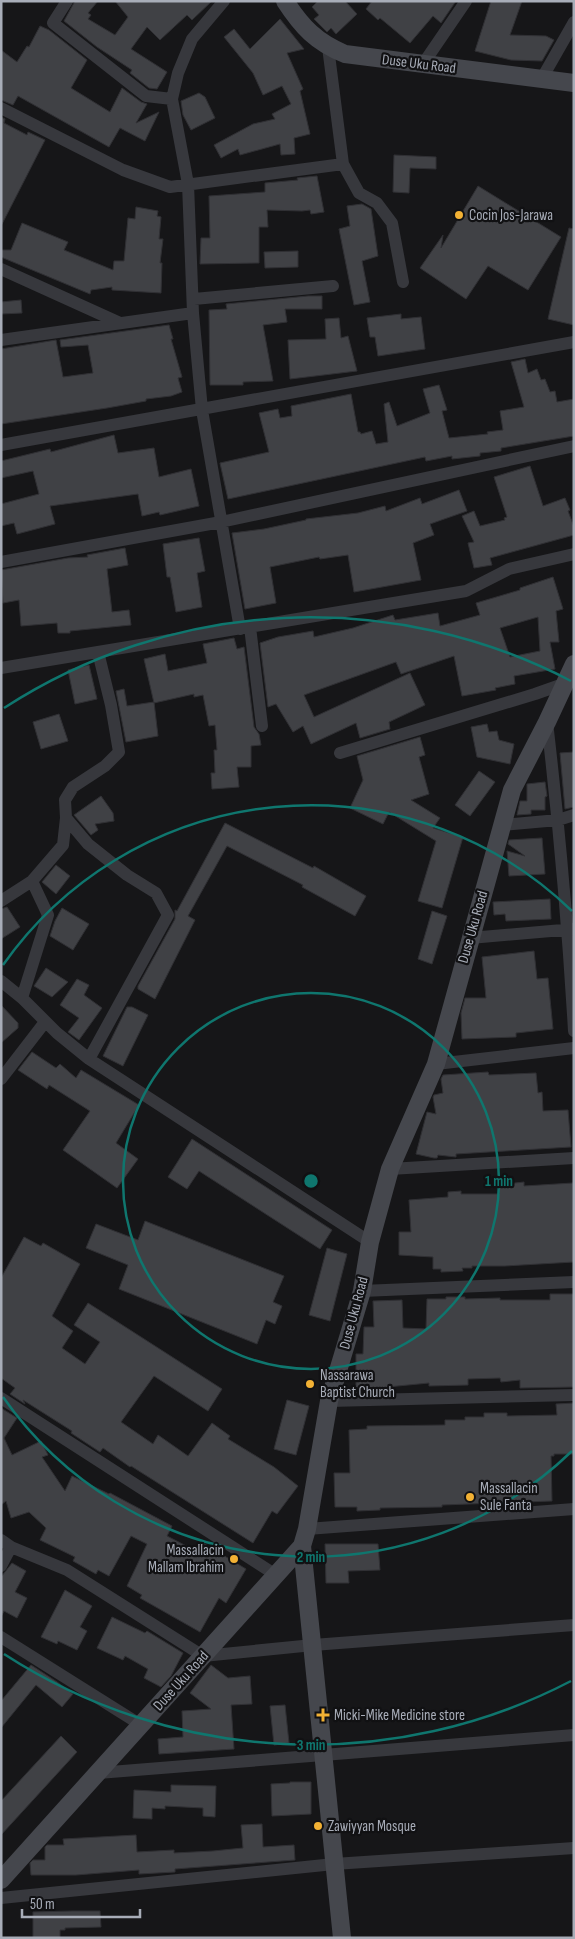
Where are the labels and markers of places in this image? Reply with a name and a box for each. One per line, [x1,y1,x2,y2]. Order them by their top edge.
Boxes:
place label: Cocin Jos-Jarawa [469,206,553,225]
marker: Cocin Jos-Jarawa [453,209,465,221]
centre of rings [302,1172,320,1190]
place label: Nassarawa Baptist Church [320,1366,395,1402]
marker: Nassarawa Baptist Church [304,1378,316,1390]
place label: Massallacin Sule Fanta [480,1479,538,1515]
marker: Massallacin Sule Fanta [464,1491,476,1503]
place label: Massallacin Mallam Ibrahim [148,1541,224,1577]
marker: Massallacin Mallam Ibrahim [228,1553,240,1565]
place label: Micki-Mike Medicine store [334,1706,465,1725]
marker: Micki-Mike Medicine store [316,1708,330,1722]
place label: Zawiyyan Mosque [328,1817,416,1836]
marker: Zawiyyan Mosque [312,1820,324,1832]

